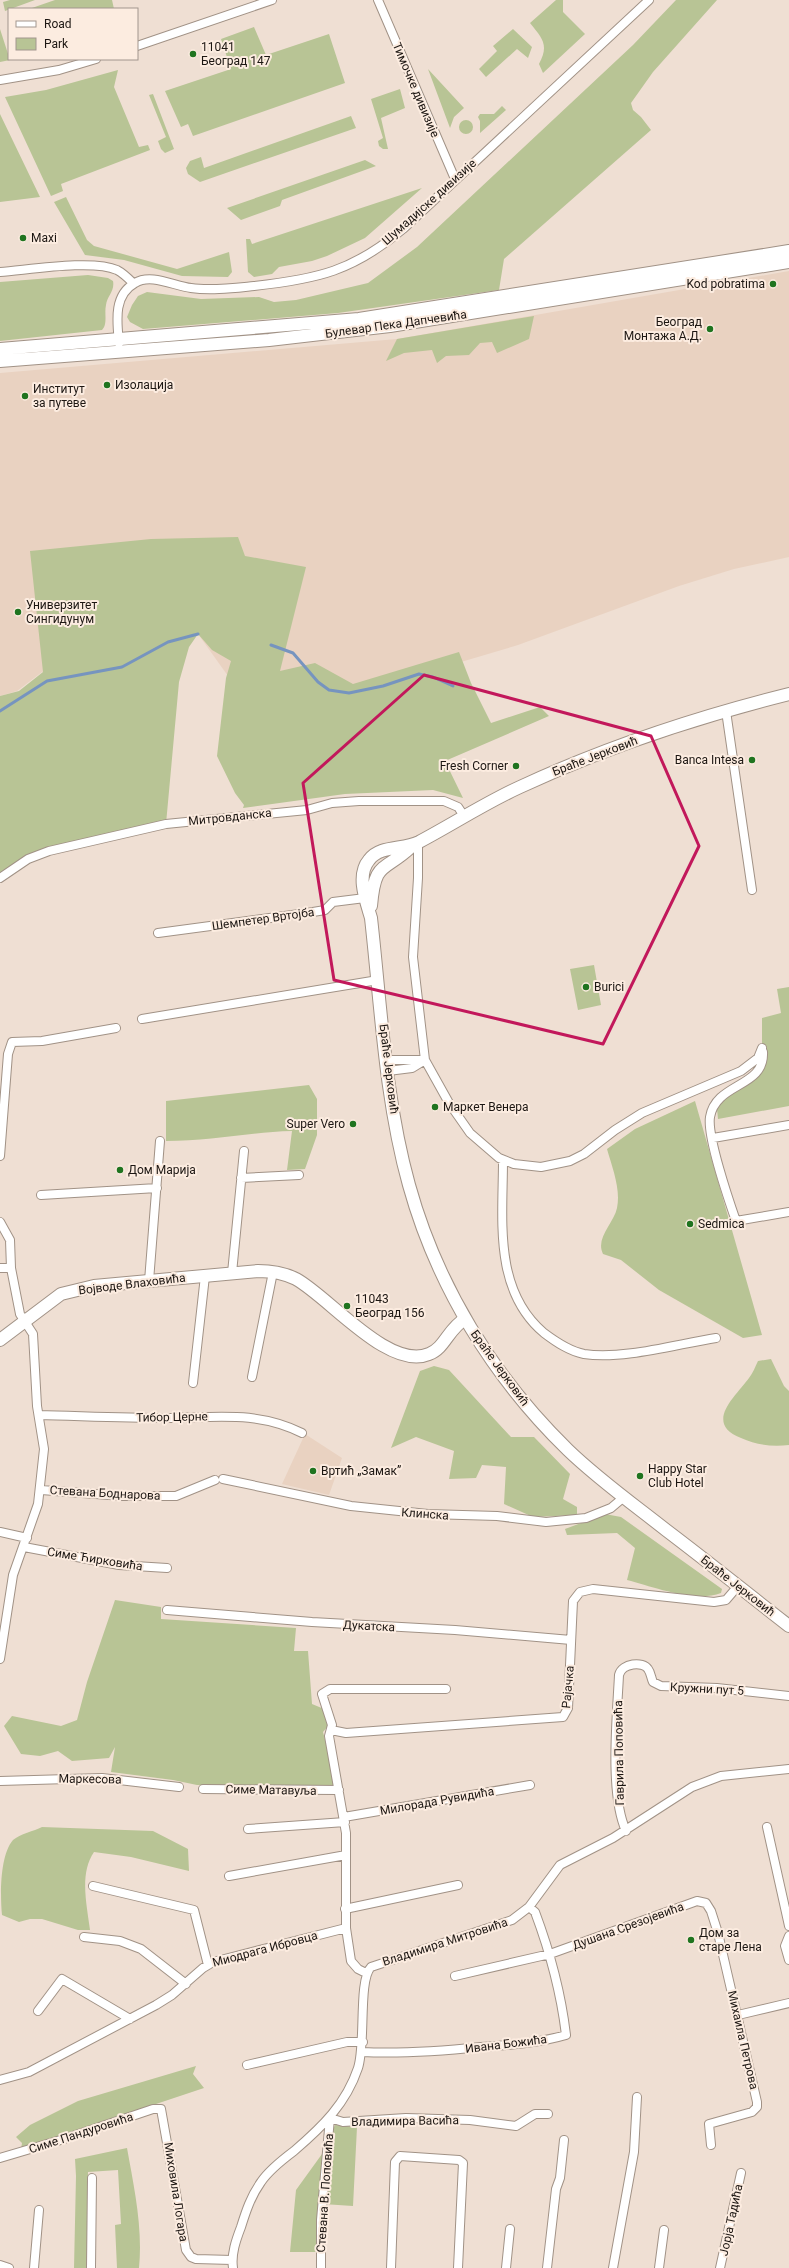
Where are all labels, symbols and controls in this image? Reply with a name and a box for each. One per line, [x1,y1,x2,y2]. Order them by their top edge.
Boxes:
legend [8,8,138,60]
text: Road [44,17,72,31]
text: Park [44,37,69,51]
place label: 11041 Београд 147 [201,40,271,68]
street label: Тимочке дивизије [390,40,442,140]
marker: 11041 Београд 147 [188,49,198,59]
street label: Шумадијске дивизије [379,156,479,248]
place label: Maxi [31,231,57,245]
marker: Maxi [18,233,28,243]
place label: Kod pobratima [686,277,765,291]
marker: Kod pobratima [768,279,778,289]
street label: Булевар Пека Дапчевића [324,307,468,341]
place label: Београд Монтажа А.Д. [624,315,702,343]
marker: Београд Монтажа А.Д. [705,324,715,334]
place label: Изолација [115,378,173,392]
marker: Изолација [102,380,112,390]
place label: Институт за путеве [33,382,86,410]
marker: Институт за путеве [20,391,30,401]
place label: Универзитет Сингидунум [26,598,97,626]
marker: Универзитет Сингидунум [13,607,23,617]
street label: Браће Јерковић [550,733,640,779]
place label: Banca Intesa [675,753,744,767]
marker: Banca Intesa [747,755,757,765]
place label: Fresh Corner [440,759,508,773]
marker: Fresh Corner [511,761,521,771]
street label: Митровданска [188,806,272,828]
street label: Шемпетер Вртојба [211,905,315,933]
place label: Burici [594,980,624,994]
marker: Burici [581,982,591,992]
street label: Браће Јерковић [377,1023,401,1115]
place label: Маркет Венера [443,1100,529,1114]
marker: Маркет Венера [430,1102,440,1112]
place label: Super Vero [287,1117,345,1131]
marker: Super Vero [348,1119,358,1129]
place label: Дом Марија [128,1163,196,1177]
marker: Дом Марија [115,1165,125,1175]
place label: Sedmica [698,1217,745,1231]
marker: Sedmica [685,1219,695,1229]
street label: Војводе Влаховића [78,1270,186,1298]
place label: 11043 Београд 156 [355,1292,425,1320]
marker: 11043 Београд 156 [342,1301,352,1311]
street label: Браће Јерковић [468,1327,532,1409]
street label: Тибор Церне [136,1409,208,1425]
place label: Happy Star Club Hotel [648,1462,707,1490]
place label: Вртић „Замак” [321,1464,401,1478]
marker: Вртић „Замак” [308,1466,318,1476]
marker: Happy Star Club Hotel [635,1471,645,1481]
street label: Стевана Боднарова [49,1483,161,1503]
street label: Клинска [401,1505,449,1523]
street label: Симе Ћирковића [46,1545,144,1573]
street label: Браће Јерковић [698,1553,778,1619]
street label: Дукатска [343,1618,395,1634]
street label: Рајачка [559,1665,577,1709]
street label: Кружни пут 5 [670,1680,745,1698]
street label: Гаврила Поповића [611,1700,627,1806]
street label: Маркесова [58,1771,122,1787]
street label: Симе Матавуља [225,1782,317,1798]
street label: Милорада Рувидића [379,1784,495,1818]
street label: Душана Срезојевића [570,1899,686,1953]
street label: Владимира Митровића [381,1915,509,1969]
place label: Дом за старе Лена [699,1926,762,1954]
street label: Миодрага Ибровца [211,1928,319,1970]
marker: Дом за старе Лена [686,1935,696,1945]
street label: Михаила Петрова [725,1989,761,2091]
street label: Ивана Божића [464,2032,548,2056]
street label: Симе Пандуровића [27,2110,135,2156]
street label: Владимира Васића [351,2113,459,2129]
street label: Стевана В. Поповића [314,2133,336,2253]
street label: Миховила Логара [161,2141,191,2243]
street label: Јорја Тадића [717,2183,745,2257]

